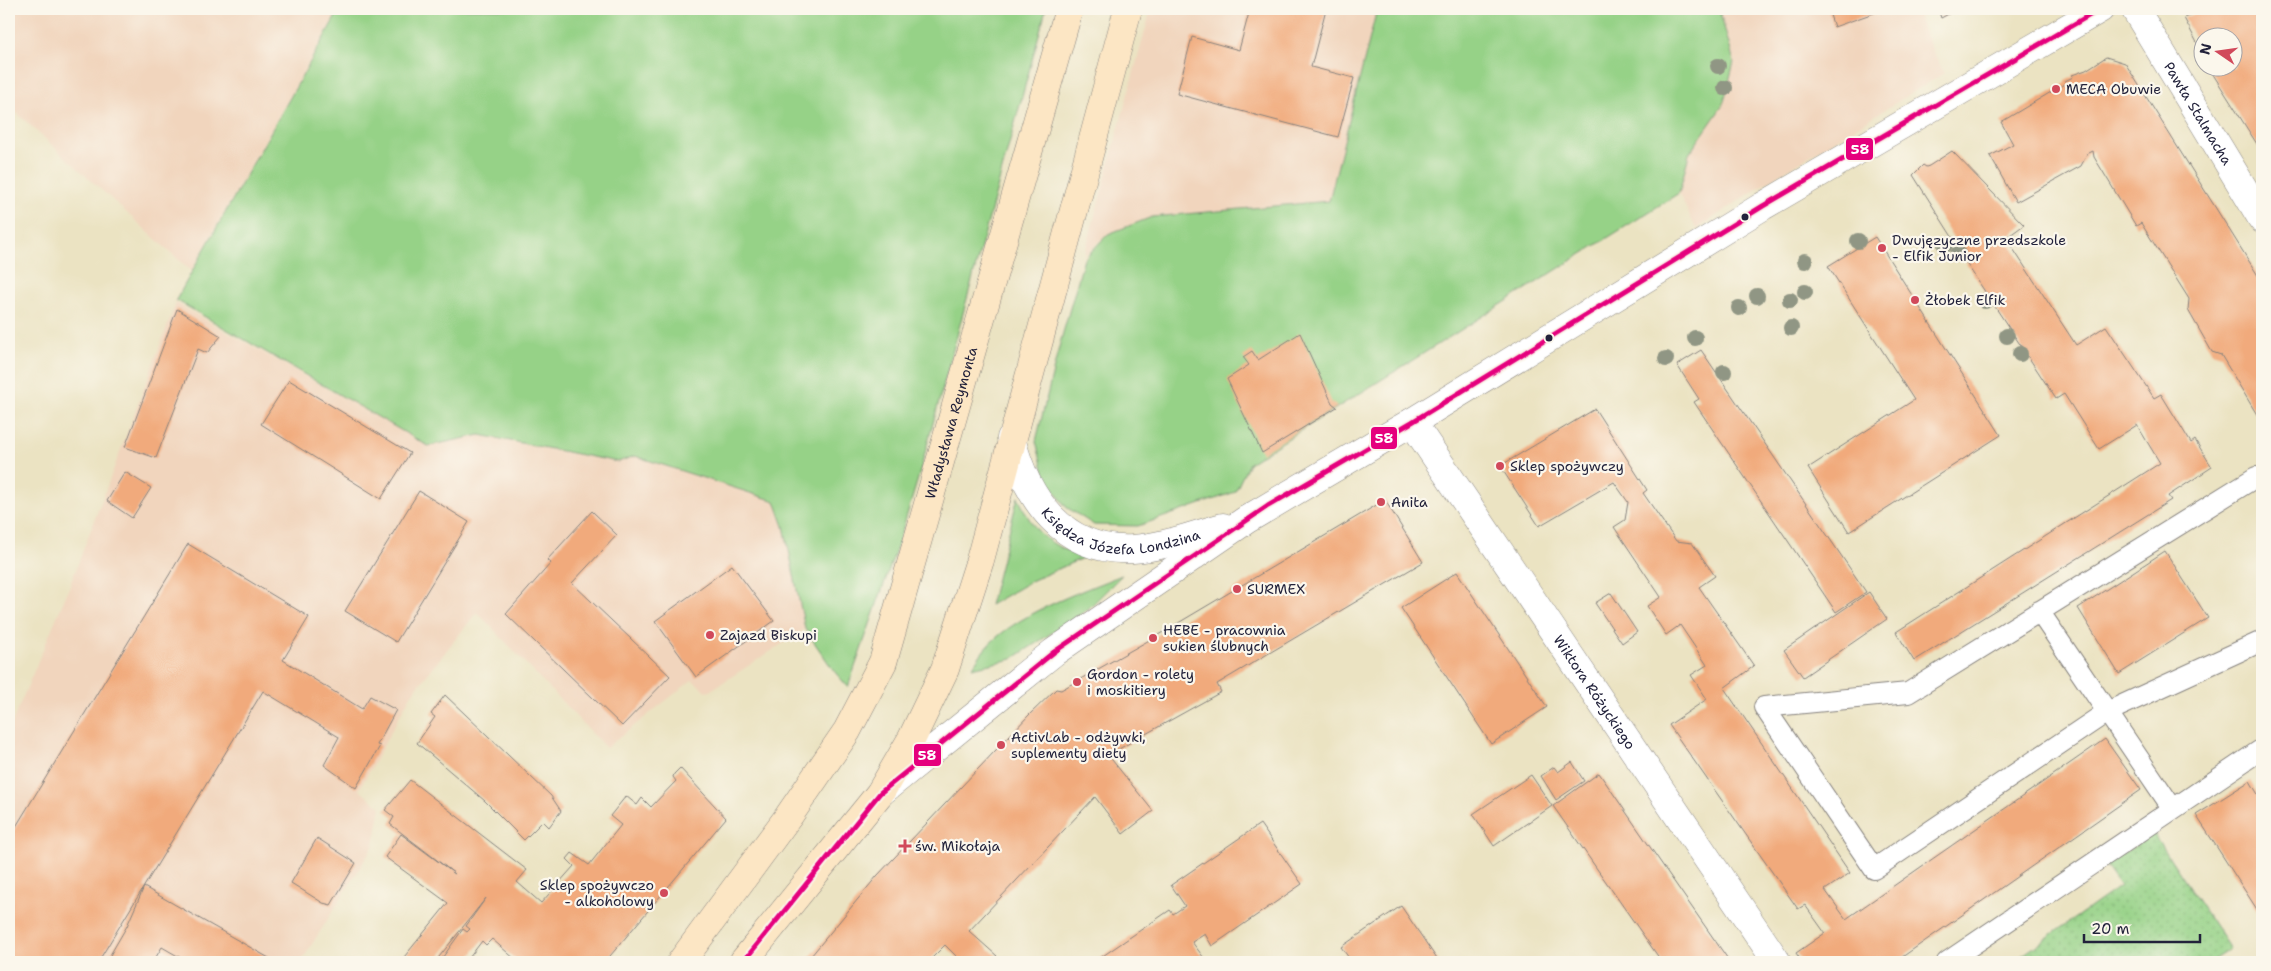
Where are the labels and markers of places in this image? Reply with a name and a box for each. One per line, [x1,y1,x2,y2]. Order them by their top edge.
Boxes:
place label: MECA Obuwie [2066,80,2161,98]
marker: MECA Obuwie [2050,83,2062,95]
unlabelled marker [1740,212,1750,222]
place label: Dwujęzyczne przedszkole - Elfik Junior [1892,231,2066,265]
marker: Dwujęzyczne przedszkole - Elfik Junior [1876,242,1888,254]
place label: Żłobek Elfik [1925,291,2006,309]
marker: Żłobek Elfik [1909,294,1921,306]
unlabelled marker [1544,333,1554,343]
place label: Sklep spożywczy [1510,457,1624,475]
marker: Sklep spożywczy [1494,460,1506,472]
place label: Anita [1391,493,1428,511]
marker: Anita [1375,496,1387,508]
place label: SURMEX [1247,580,1305,598]
marker: SURMEX [1231,583,1243,595]
place label: HEBE - pracownia sukien ślubnych [1163,621,1286,655]
place label: Zajazd Biskupi [720,626,817,644]
marker: Zajazd Biskupi [704,629,716,641]
marker: HEBE - pracownia sukien ślubnych [1147,632,1159,644]
place label: Gordon - rolety i moskitiery [1087,665,1194,699]
marker: Gordon - rolety i moskitiery [1071,676,1083,688]
place label: ActivLab - odżywki, suplementy diety [1011,728,1146,762]
marker: ActivLab - odżywki, suplementy diety [995,739,1007,751]
place label: św. Mikołaja [915,837,1000,855]
marker: św. Mikołaja [899,840,911,852]
place label: Sklep spożywczo - alkoholowy [540,876,654,910]
marker: Sklep spożywczo - alkoholowy [658,887,670,899]

